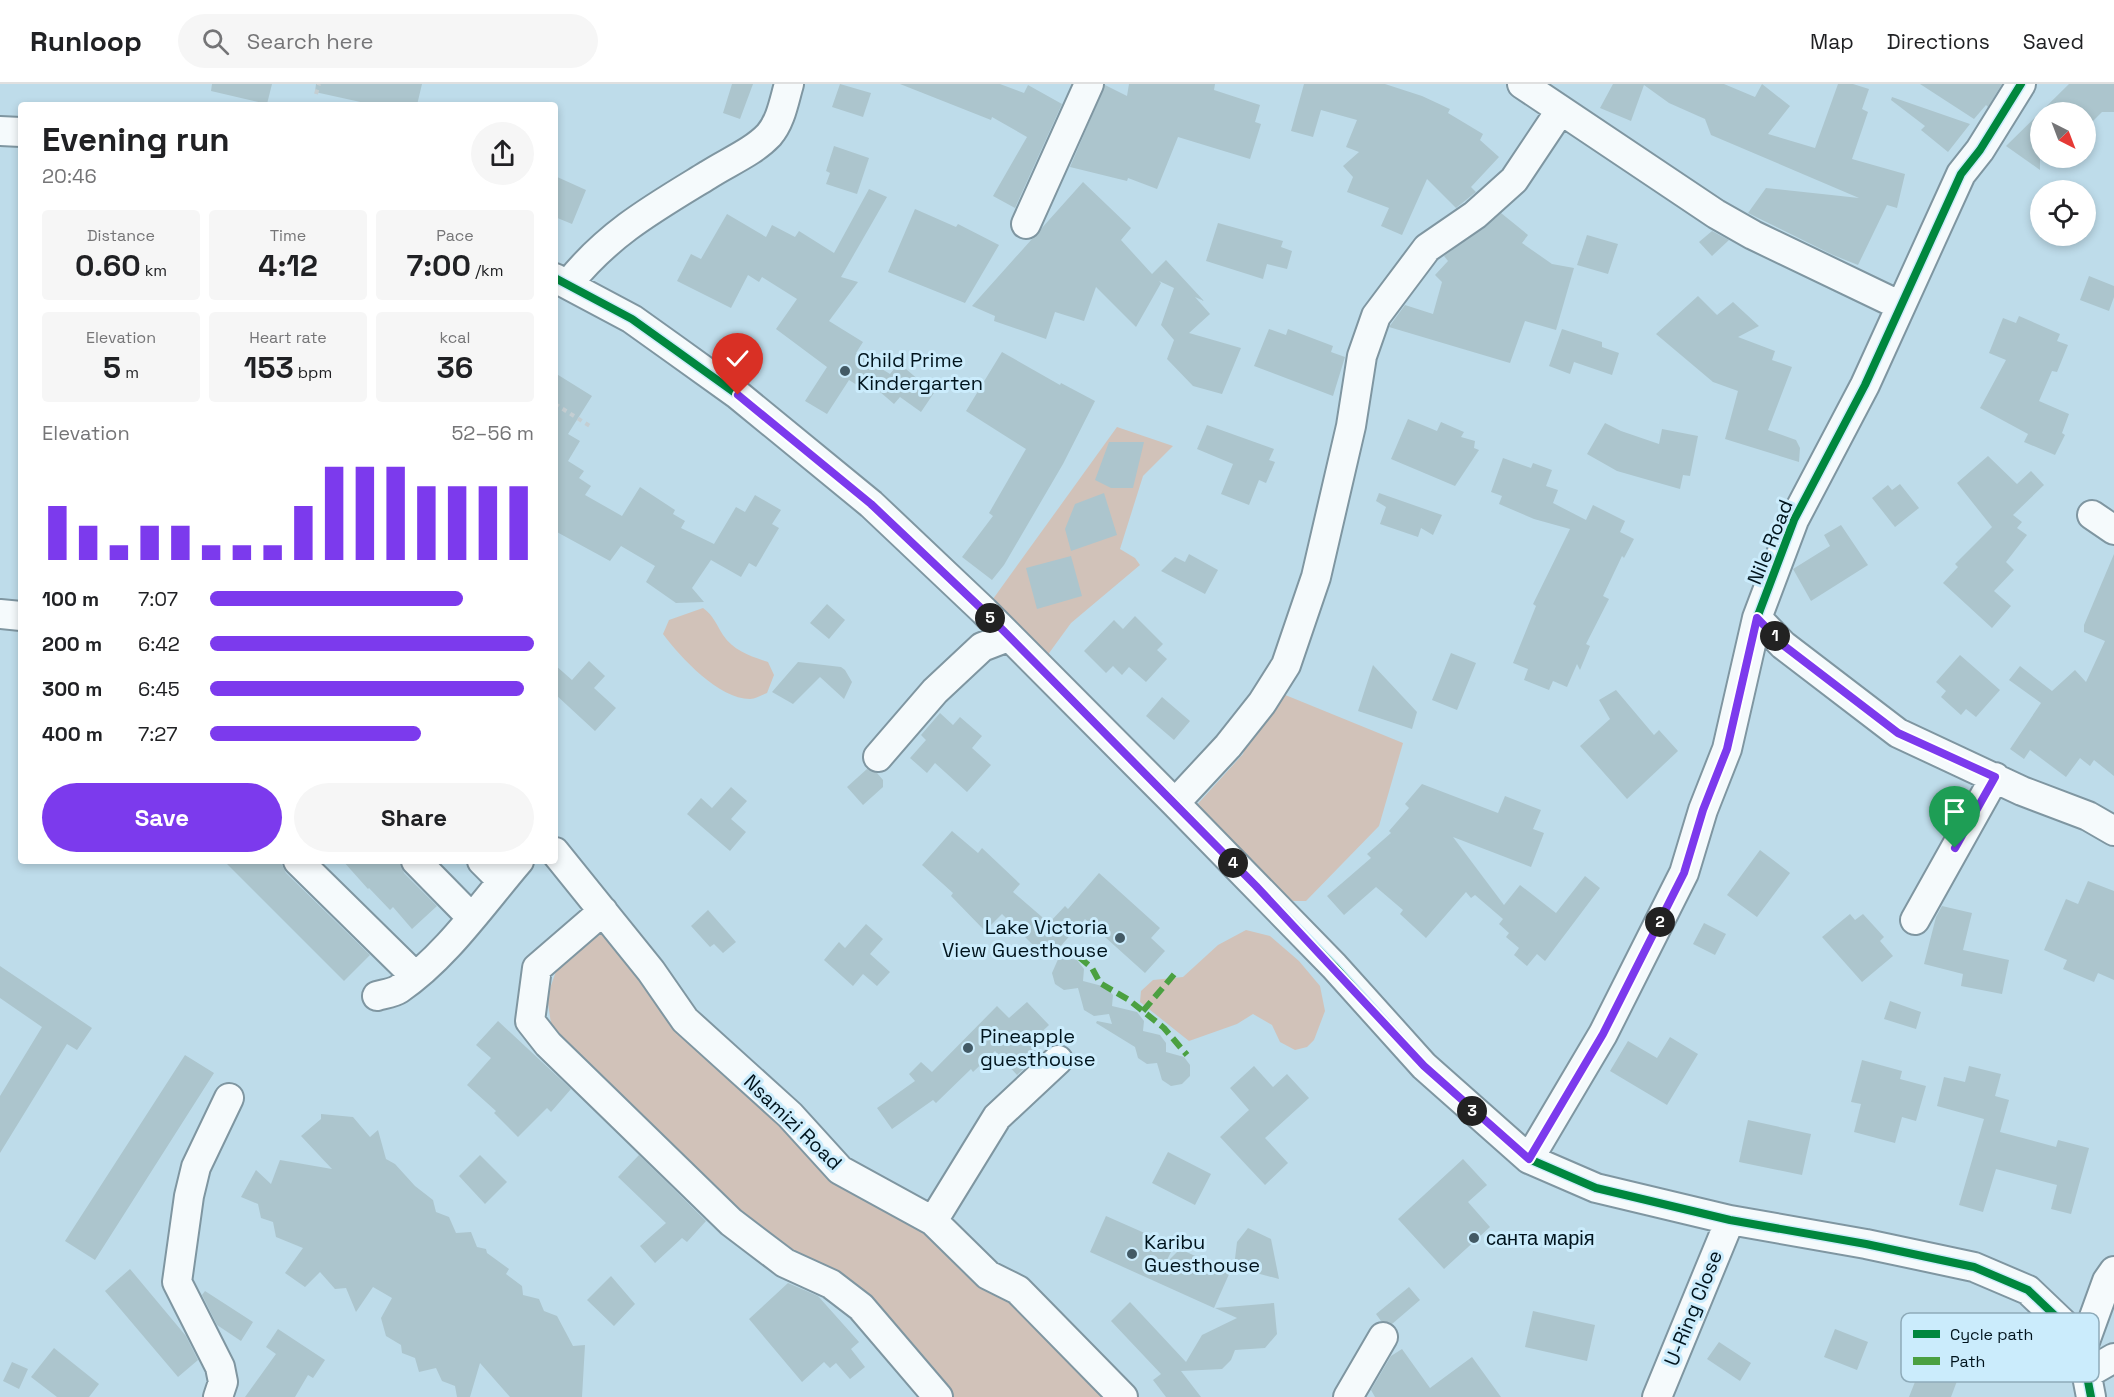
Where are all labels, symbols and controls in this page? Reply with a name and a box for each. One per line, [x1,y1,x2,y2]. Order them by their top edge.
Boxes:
search box [178,14,598,68]
text: Runloop [30,23,142,59]
icon: search [199,25,232,58]
text: Search here [247,27,374,55]
text: Map [1810,28,1854,55]
text: Directions [1887,28,1990,55]
text: Saved [2023,28,2084,55]
north arrow [2030,102,2096,168]
map controls [2030,102,2096,246]
text: Evening run [42,119,230,161]
button: share [471,122,534,185]
text: 20:46 [42,163,97,189]
button: locate [2030,180,2096,246]
text: Distance [87,225,155,246]
text: Time [270,225,306,246]
text: Pace [436,225,474,246]
text: 0.60 [75,246,141,285]
text: 4:12 [258,246,318,285]
text: 7:00 [407,246,471,285]
text: km [141,260,167,281]
text: /km [471,260,503,281]
text: Elevation [86,327,156,348]
text: Heart rate [249,327,327,348]
text: kcal [440,327,470,348]
pin [712,333,763,395]
icon: check [721,342,754,375]
place label: Child Prime Kindergarten [857,347,983,396]
text: 5 [103,348,121,387]
text: 153 [244,348,294,387]
text: 36 [437,348,473,387]
text: m [121,362,139,383]
text: bpm [294,362,332,383]
marker: Child Prime Kindergarten [838,364,852,378]
text: Elevation [42,420,130,446]
text: 52–56 m [452,420,534,446]
street label: Nile Road [1741,496,1799,588]
text: 100 m [42,586,99,612]
text: 7:07 [138,586,178,612]
pin: 5 [975,603,1005,633]
text: 5 [985,607,995,628]
pin: 1 [1760,621,1790,651]
text: 1 [1771,625,1779,646]
text: 200 m [42,631,102,657]
text: 6:42 [138,631,180,657]
text: 300 m [42,676,102,702]
text: 6:45 [138,676,180,702]
text: 400 m [42,721,103,747]
text: 7:27 [138,721,178,747]
button: Save [42,783,282,852]
button: Share [294,783,534,852]
pin [1929,786,1980,848]
icon: arrive [1938,795,1971,828]
pin: 4 [1218,848,1248,878]
text: 4 [1228,852,1238,873]
pin: 2 [1645,907,1675,937]
text: 2 [1655,911,1665,932]
place label: Lake Victoria View Guesthouse [942,914,1108,963]
marker: Lake Victoria View Guesthouse [1113,931,1127,945]
place label: Pineapple guesthouse [980,1023,1096,1072]
marker: Pineapple guesthouse [961,1041,975,1055]
street label: Nsamizi Road [738,1069,848,1175]
pin: 3 [1457,1096,1487,1126]
text: 3 [1467,1100,1477,1121]
place label: санта марія [1486,1225,1595,1251]
place label: Karibu Guesthouse [1144,1229,1260,1278]
marker: санта марія [1467,1231,1481,1245]
street label: U-Ring Close [1658,1246,1728,1370]
marker: Karibu Guesthouse [1125,1247,1139,1261]
legend [1901,1313,2099,1382]
text: Cycle path [1950,1324,2033,1345]
text: Path [1950,1351,1985,1372]

